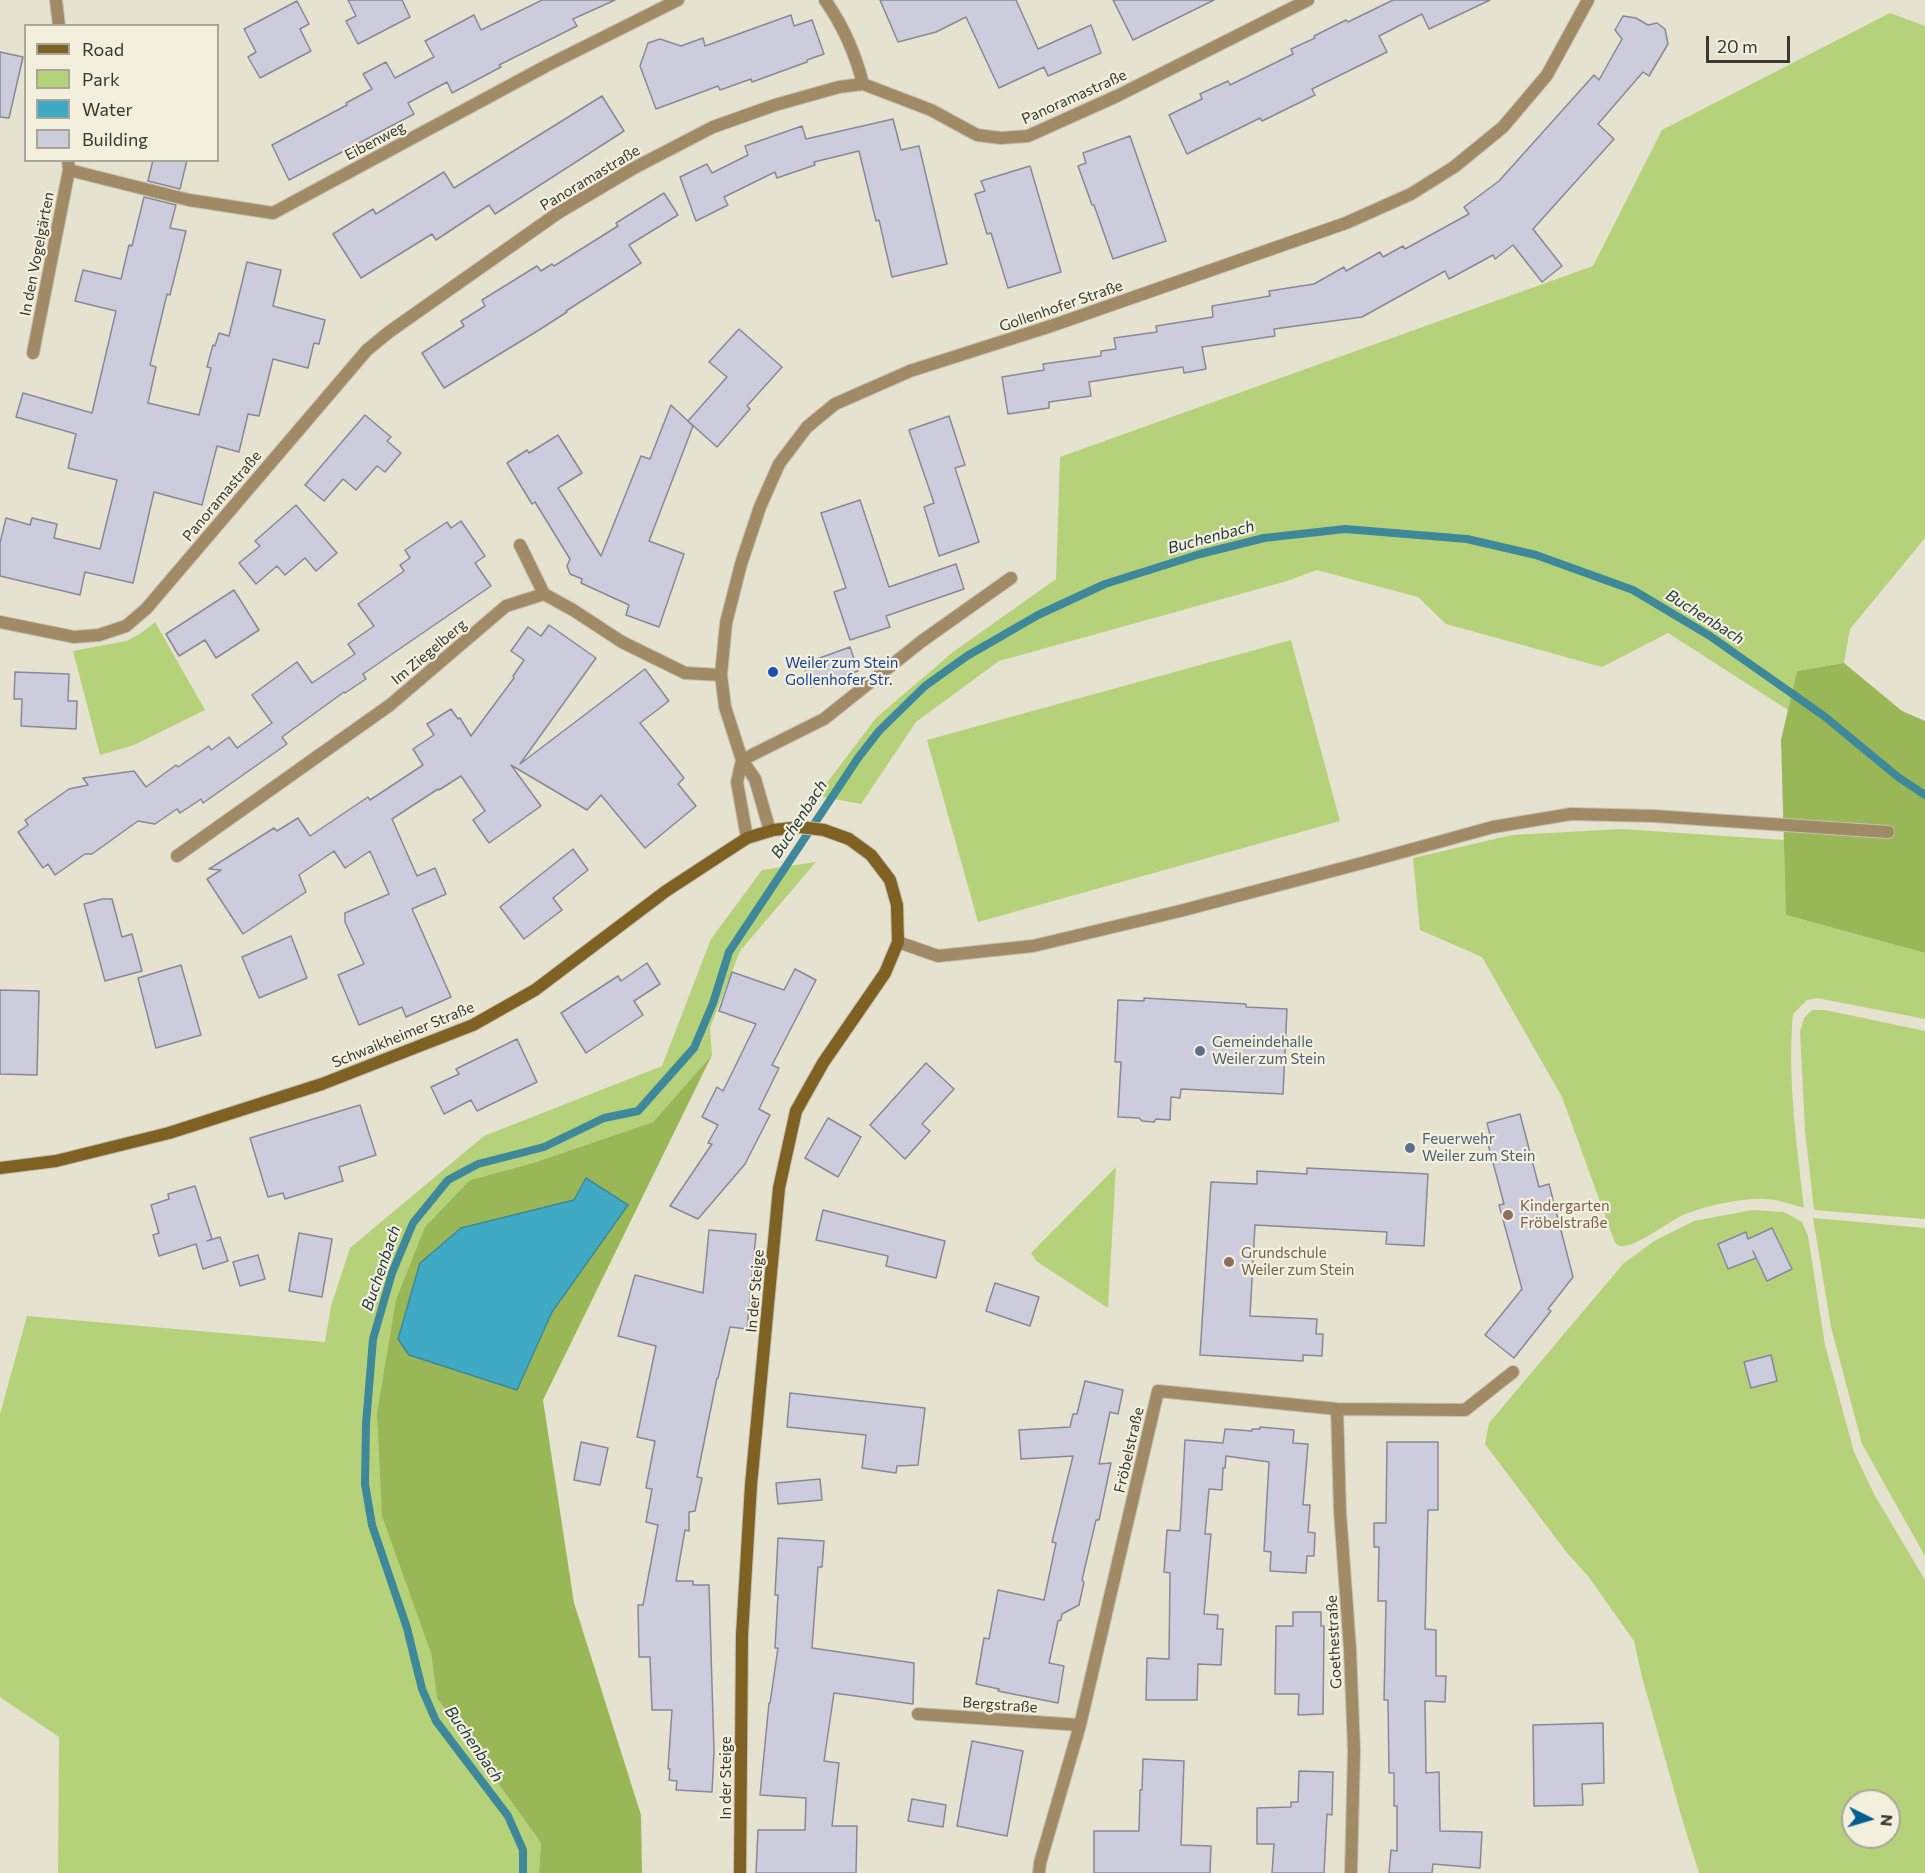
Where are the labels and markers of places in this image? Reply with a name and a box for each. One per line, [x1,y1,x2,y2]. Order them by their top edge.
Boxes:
place label: Weiler zum Stein Gollenhofer Str. [785,654,898,689]
marker: Weiler zum Stein Gollenhofer Str. [766,665,780,679]
place label: Gemeindehalle Weiler zum Stein [1212,1033,1325,1068]
marker: Gemeindehalle Weiler zum Stein [1193,1044,1207,1058]
place label: Feuerwehr Weiler zum Stein [1422,1130,1535,1165]
marker: Feuerwehr Weiler zum Stein [1403,1141,1417,1155]
place label: Kindergarten Fröbelstraße [1520,1197,1609,1232]
marker: Kindergarten Fröbelstraße [1501,1208,1515,1222]
place label: Grundschule Weiler zum Stein [1241,1244,1354,1279]
marker: Grundschule Weiler zum Stein [1222,1255,1236,1269]

